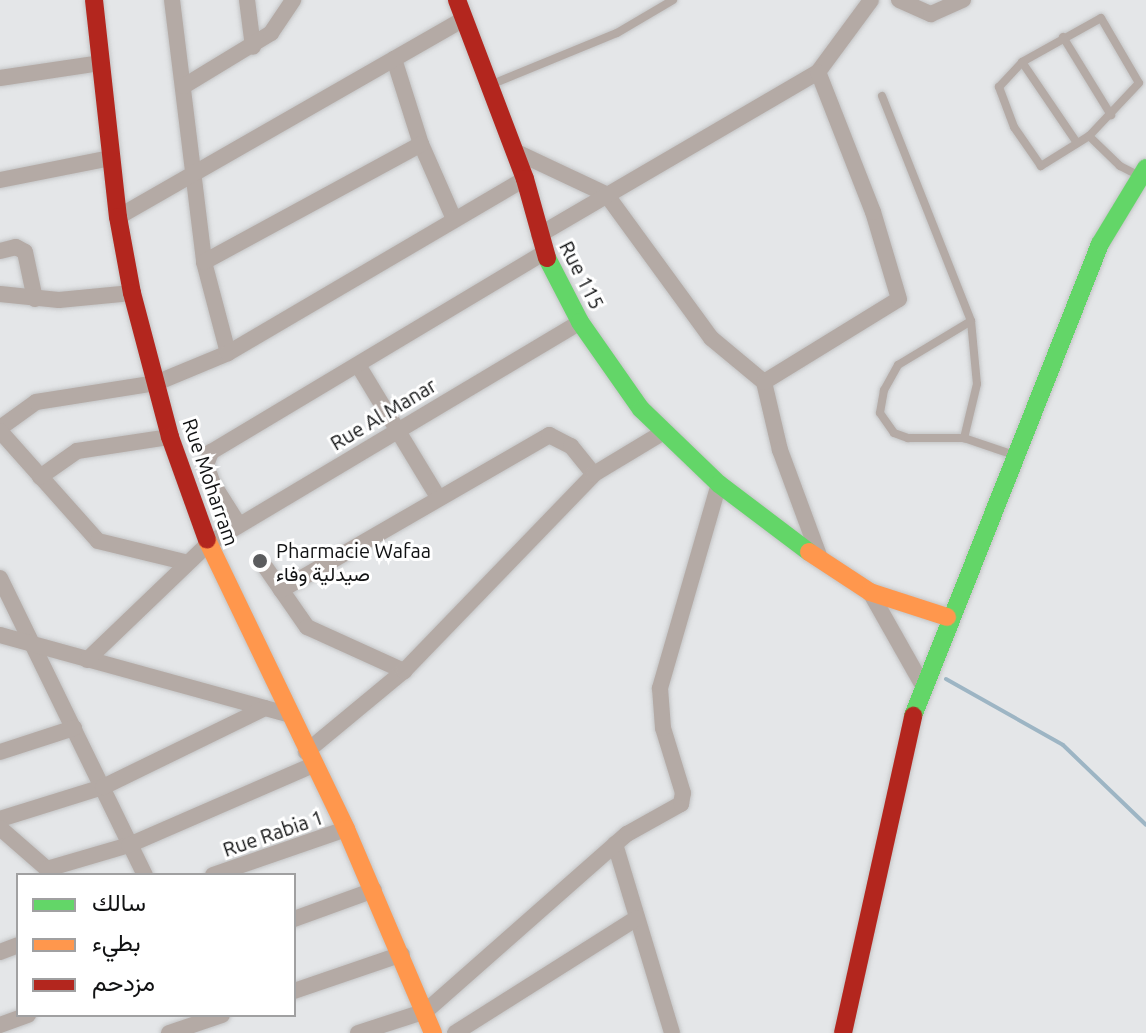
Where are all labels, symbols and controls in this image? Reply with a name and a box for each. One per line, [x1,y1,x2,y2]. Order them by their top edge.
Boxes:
street label: Rue 115 [555,237,609,313]
street label: Rue Al Manar [326,373,440,455]
street label: Rue Moharram [178,415,244,549]
place label: Pharmacie Wafaa صيدلية وفاء [276,538,431,585]
marker: Pharmacie Wafaa صيدلية وفاء [251,552,269,570]
street label: Rue Rabia 1 [220,805,326,861]
legend [16,873,296,1017]
text: سالك [92,889,146,916]
text: بطيء [92,929,141,956]
text: مزدحم [92,969,155,996]

